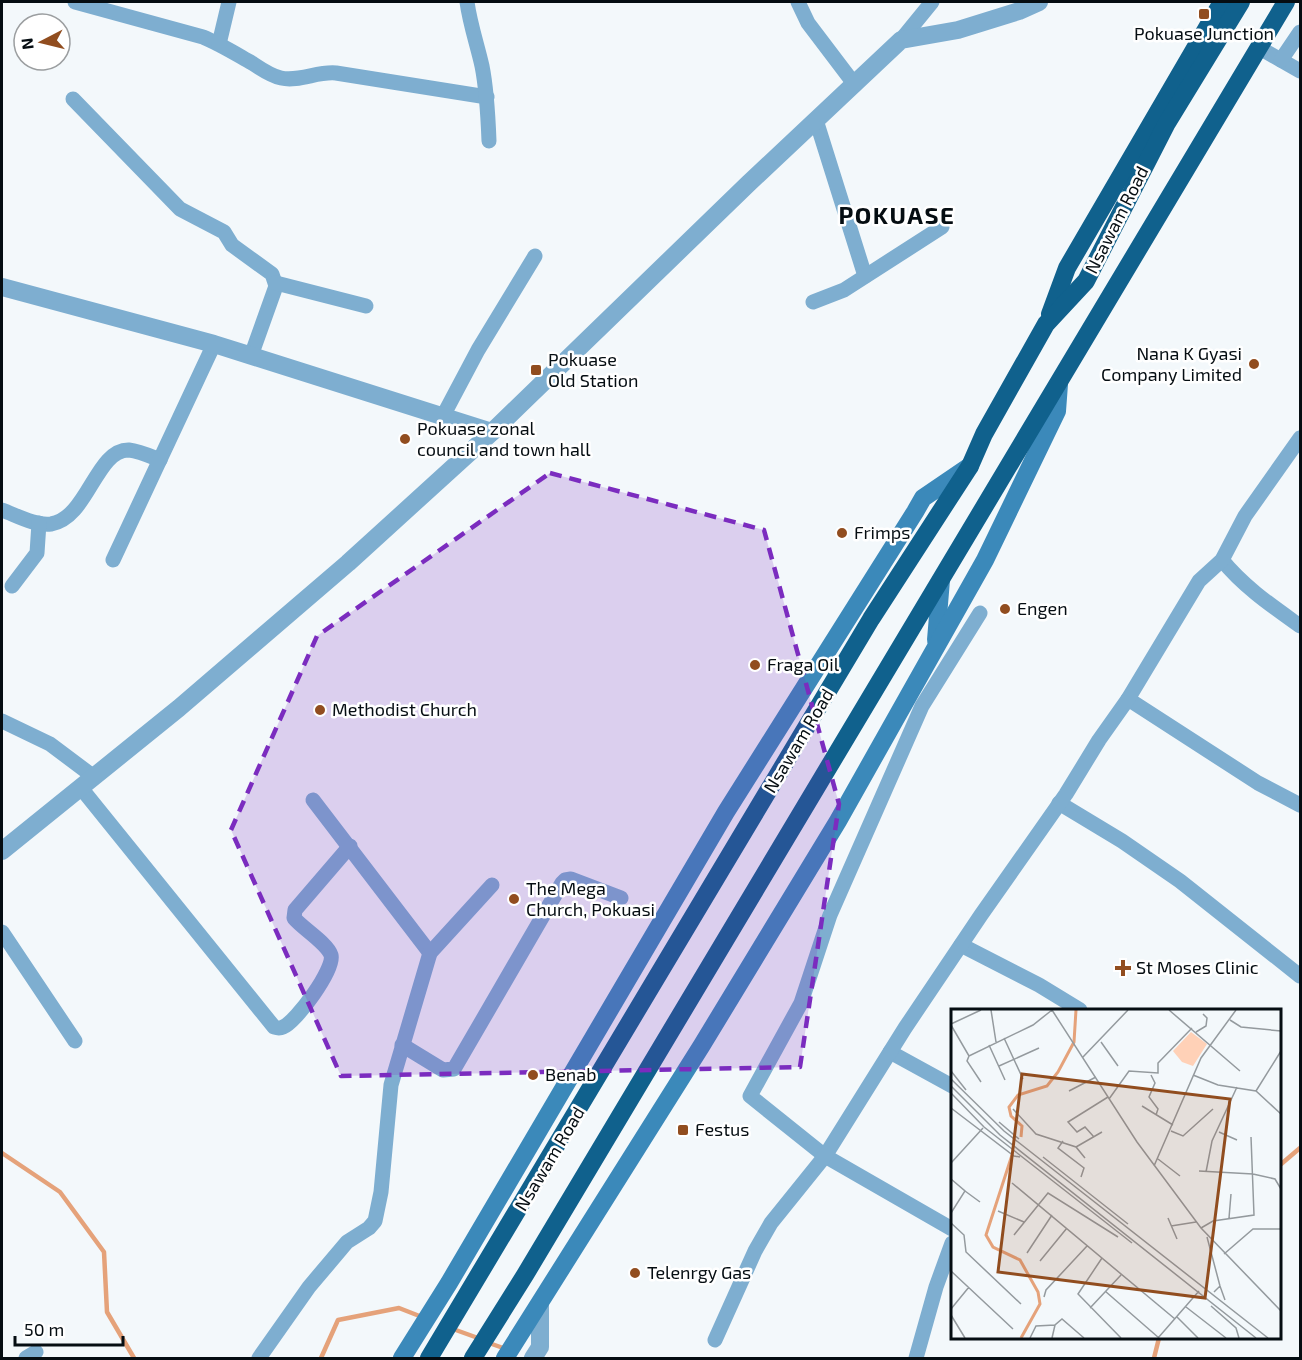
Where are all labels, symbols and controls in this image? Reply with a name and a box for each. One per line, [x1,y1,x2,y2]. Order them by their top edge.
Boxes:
marker: Pokuase Junction [1197,7,1211,21]
north arrow [12,12,72,72]
place label: Pokuase Junction [1134,22,1274,44]
text: N [16,37,37,51]
street label: Nsawam Road [1080,162,1153,277]
district label: POKUASE [839,200,955,229]
place label: Nana K Gyasi Company Limited [1101,342,1242,385]
place label: Pokuase Old Station [548,348,638,391]
marker: Nana K Gyasi Company Limited [1247,357,1261,371]
marker: Pokuase Old Station [529,363,543,377]
place label: Pokuase zonal council and town hall [417,417,591,460]
marker: Pokuase zonal council and town hall [398,432,412,446]
place label: Frimps [854,521,910,543]
marker: Frimps [835,526,849,540]
place label: Engen [1017,597,1068,619]
marker: Engen [998,602,1012,616]
place label: Fraga Oil [767,653,840,675]
marker: Fraga Oil [748,658,762,672]
street label: Nsawam Road [758,684,838,797]
place label: Methodist Church [332,698,477,720]
marker: Methodist Church [313,703,327,717]
place label: The Mega Church, Pokuasi [526,877,655,920]
marker: The Mega Church, Pokuasi [507,892,521,906]
place label: St Moses Clinic [1136,956,1259,978]
marker: St Moses Clinic [1114,959,1132,977]
inset map [951,1009,1281,1339]
place label: Benab [545,1063,596,1085]
marker: Benab [526,1068,540,1082]
street label: Nsawam Road [509,1102,589,1215]
place label: Festus [695,1118,750,1140]
marker: Festus [676,1123,690,1137]
place label: Telenrgy Gas [647,1261,751,1283]
marker: Telenrgy Gas [628,1266,642,1280]
scale bar [15,1309,123,1347]
text: 50 m [24,1318,64,1340]

